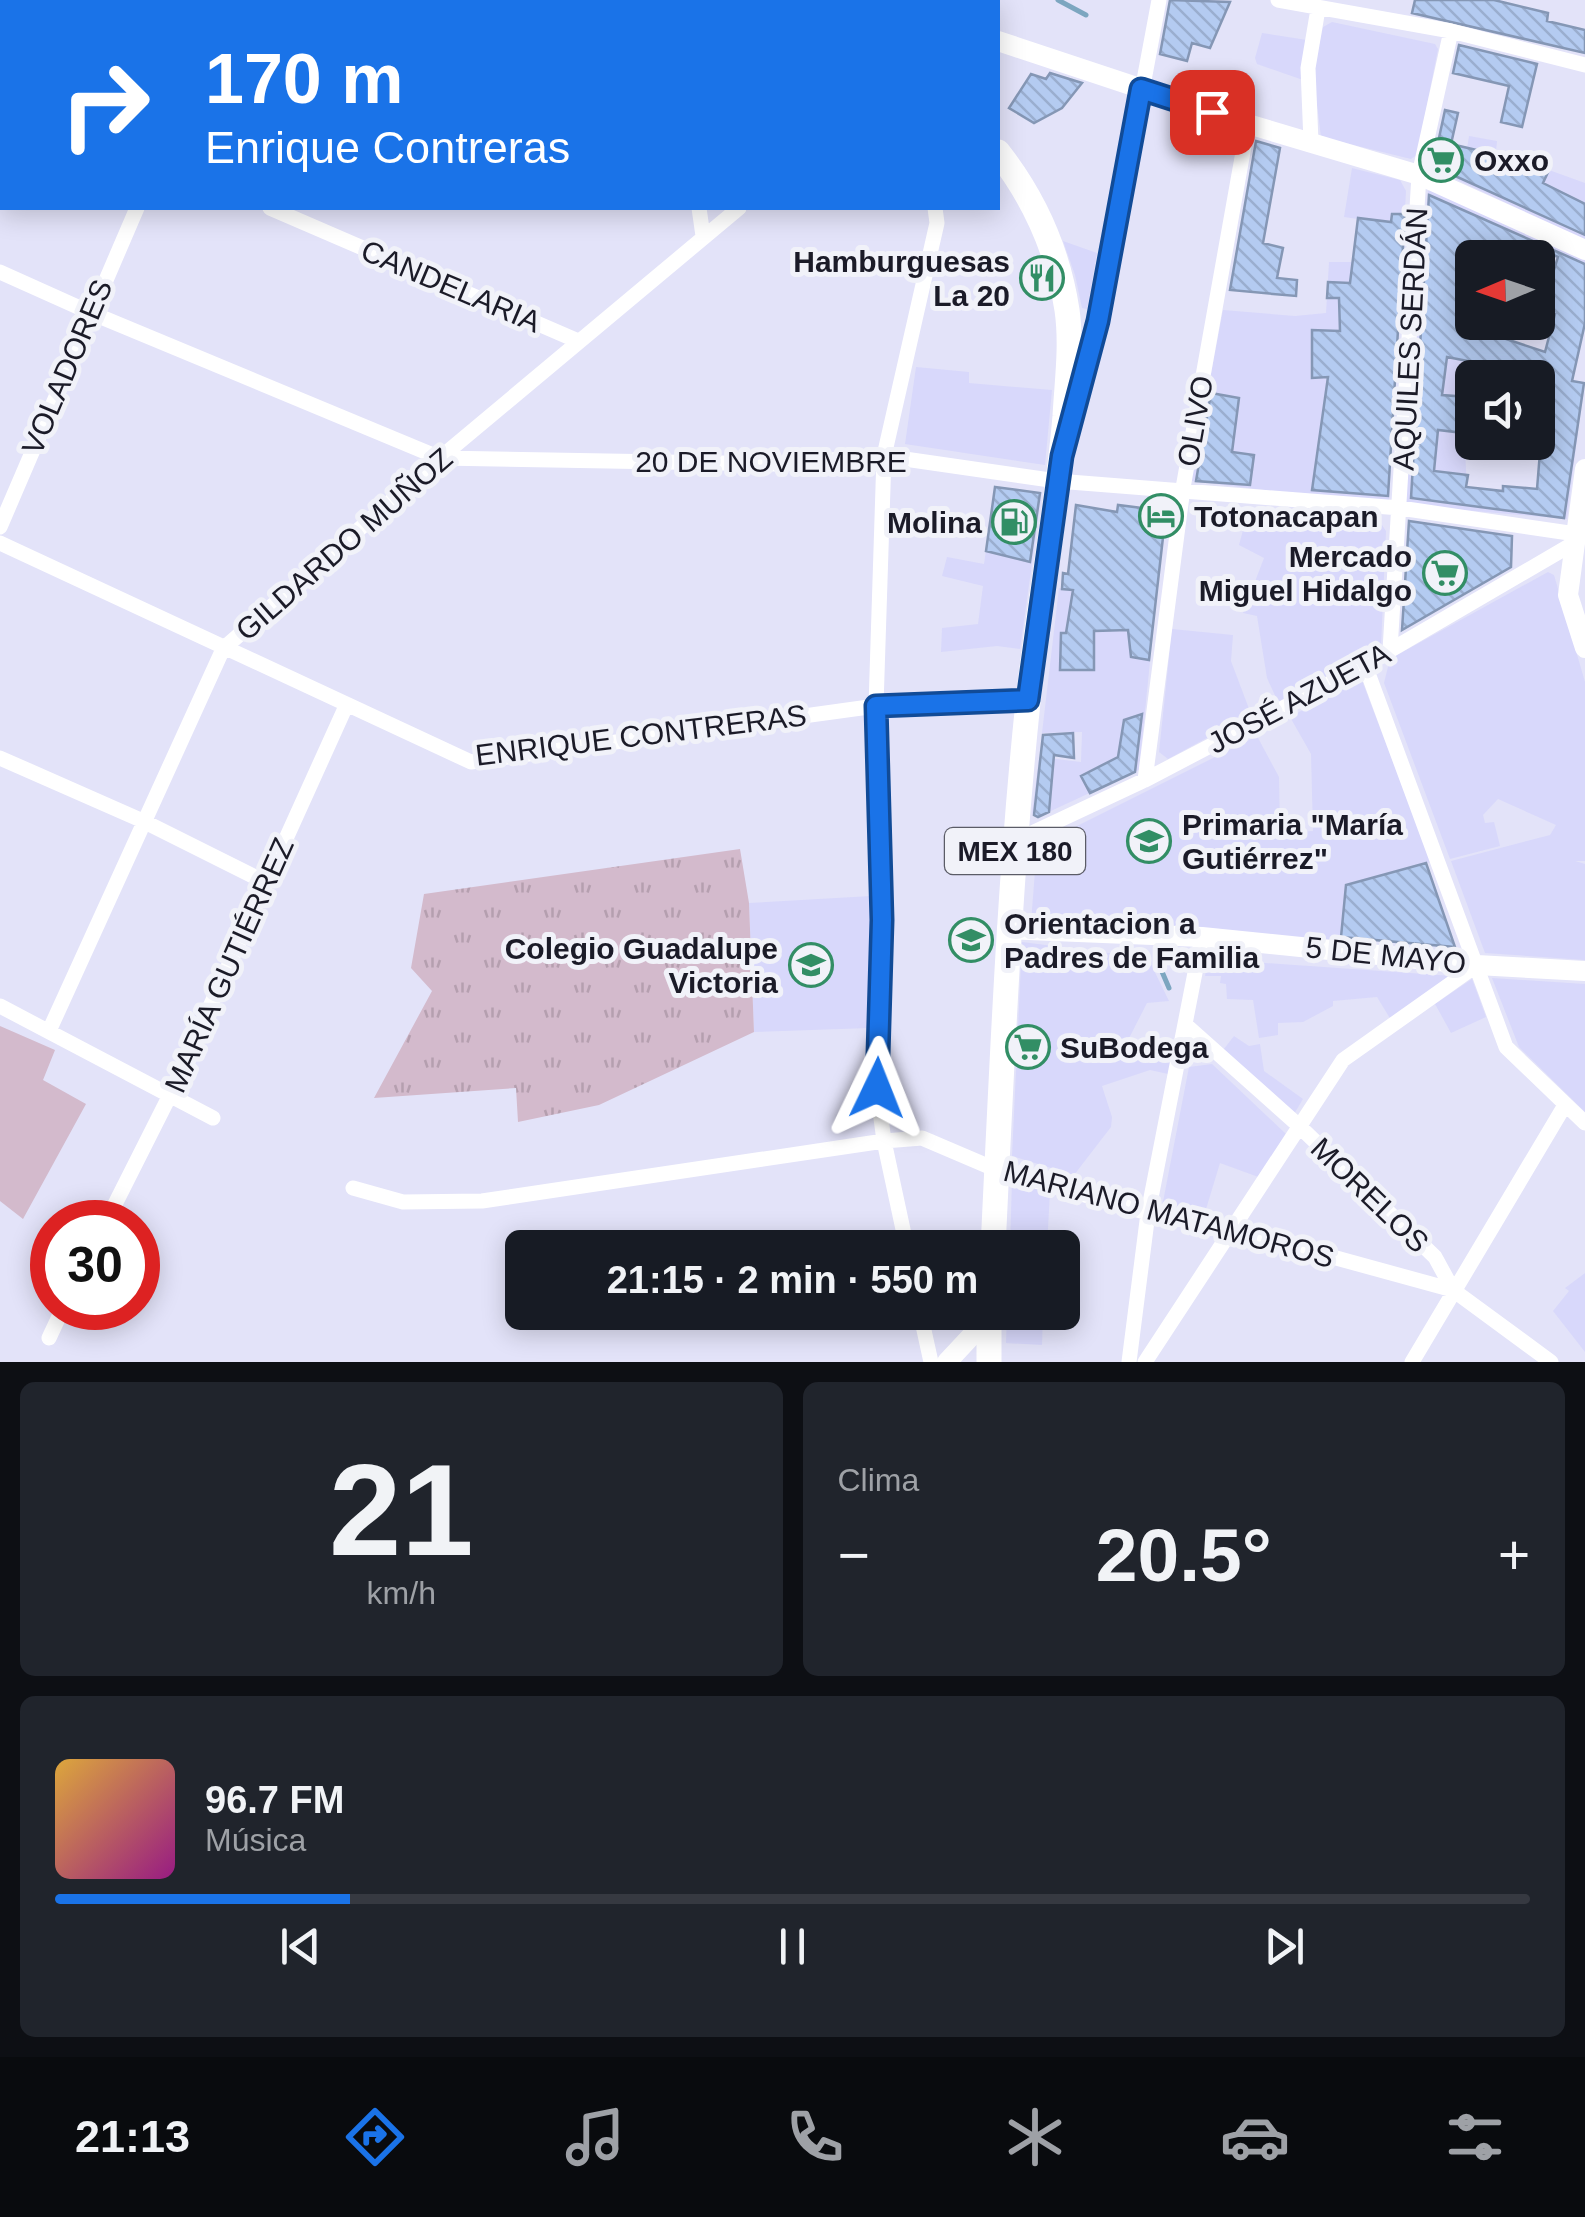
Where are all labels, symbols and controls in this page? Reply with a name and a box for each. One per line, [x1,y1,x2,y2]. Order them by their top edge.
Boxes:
icon: right [40,40,170,170]
text: 170 m [205,40,403,118]
pin [1170,70,1255,155]
icon: arrive [1185,85,1240,140]
text: Enrique Contreras [205,122,570,173]
supermarket icon: Oxxo [1418,137,1464,183]
place label: Oxxo [1474,144,1549,177]
street label: AQUILES SERDÁN [1387,207,1433,471]
street label: CANDELARIA [356,233,546,339]
north arrow [1455,240,1555,340]
map controls [1455,240,1555,460]
place label: Hamburguesas La 20 [793,245,1010,312]
restaurant icon: Hamburguesas La 20 [1019,255,1065,301]
street label: VOLADORES [15,275,119,459]
button: sound [1455,360,1555,460]
street label: OLIVO [1171,373,1219,469]
street label: GILDARDO MUÑOZ [229,441,459,647]
street label: 20 DE NOVIEMBRE [635,445,907,478]
hotel icon: Totonacapan [1138,493,1184,539]
fuel station icon: Molina [991,499,1037,545]
place label: Totonacapan [1194,500,1378,533]
place label: Molina [887,506,982,539]
place label: Mercado Miguel Hidalgo [1199,540,1412,607]
supermarket icon: Mercado Miguel Hidalgo [1422,550,1468,596]
street label: JOSÉ AZUETA [1202,636,1396,760]
street label: ENRIQUE CONTRERAS [474,698,808,772]
place label: Primaria "María Gutiérrez" [1182,808,1403,875]
school or university icon: Primaria "María Gutiérrez" [1126,818,1172,864]
road number: MEX 180 [945,828,1085,874]
street label: MARÍA GUTIÉRREZ [158,833,300,1097]
place label: Orientacion a Padres de Familia [1004,907,1259,974]
school or university icon: Orientacion a Padres de Familia [948,917,994,963]
street label: 5 DE MAYO [1304,930,1468,980]
place label: Colegio Guadalupe Victoria [505,932,778,999]
school or university icon: Colegio Guadalupe Victoria [788,942,834,988]
supermarket icon: SuBodega [1005,1024,1051,1070]
place label: SuBodega [1060,1031,1209,1064]
position arrow [825,1036,929,1140]
street label: MORELOS [1305,1131,1435,1259]
street label: MARIANO MATAMOROS [1000,1154,1338,1274]
speed limit sign: 30 [30,1200,160,1330]
text: 21:15 · 2 min · 550 m [607,1259,978,1301]
text: 21 [329,1437,474,1583]
text: Clima [838,1462,919,1498]
text: 20.5° [1096,1513,1272,1597]
text: − [838,1524,870,1586]
text: + [1498,1524,1530,1586]
text: km/h [367,1575,436,1611]
text: 96.7 FM [205,1779,344,1821]
text: Música [205,1822,306,1858]
icon: previous [273,1919,328,1974]
icon: pause [765,1919,820,1974]
icon: next [1257,1919,1312,1974]
icon: directions [340,2102,410,2172]
icon: music [560,2102,630,2172]
icon: phone [780,2102,850,2172]
icon: climate [1000,2102,1070,2172]
icon: car [1220,2102,1290,2172]
icon: filters [1440,2102,1510,2172]
text: 21:13 [75,2111,190,2162]

